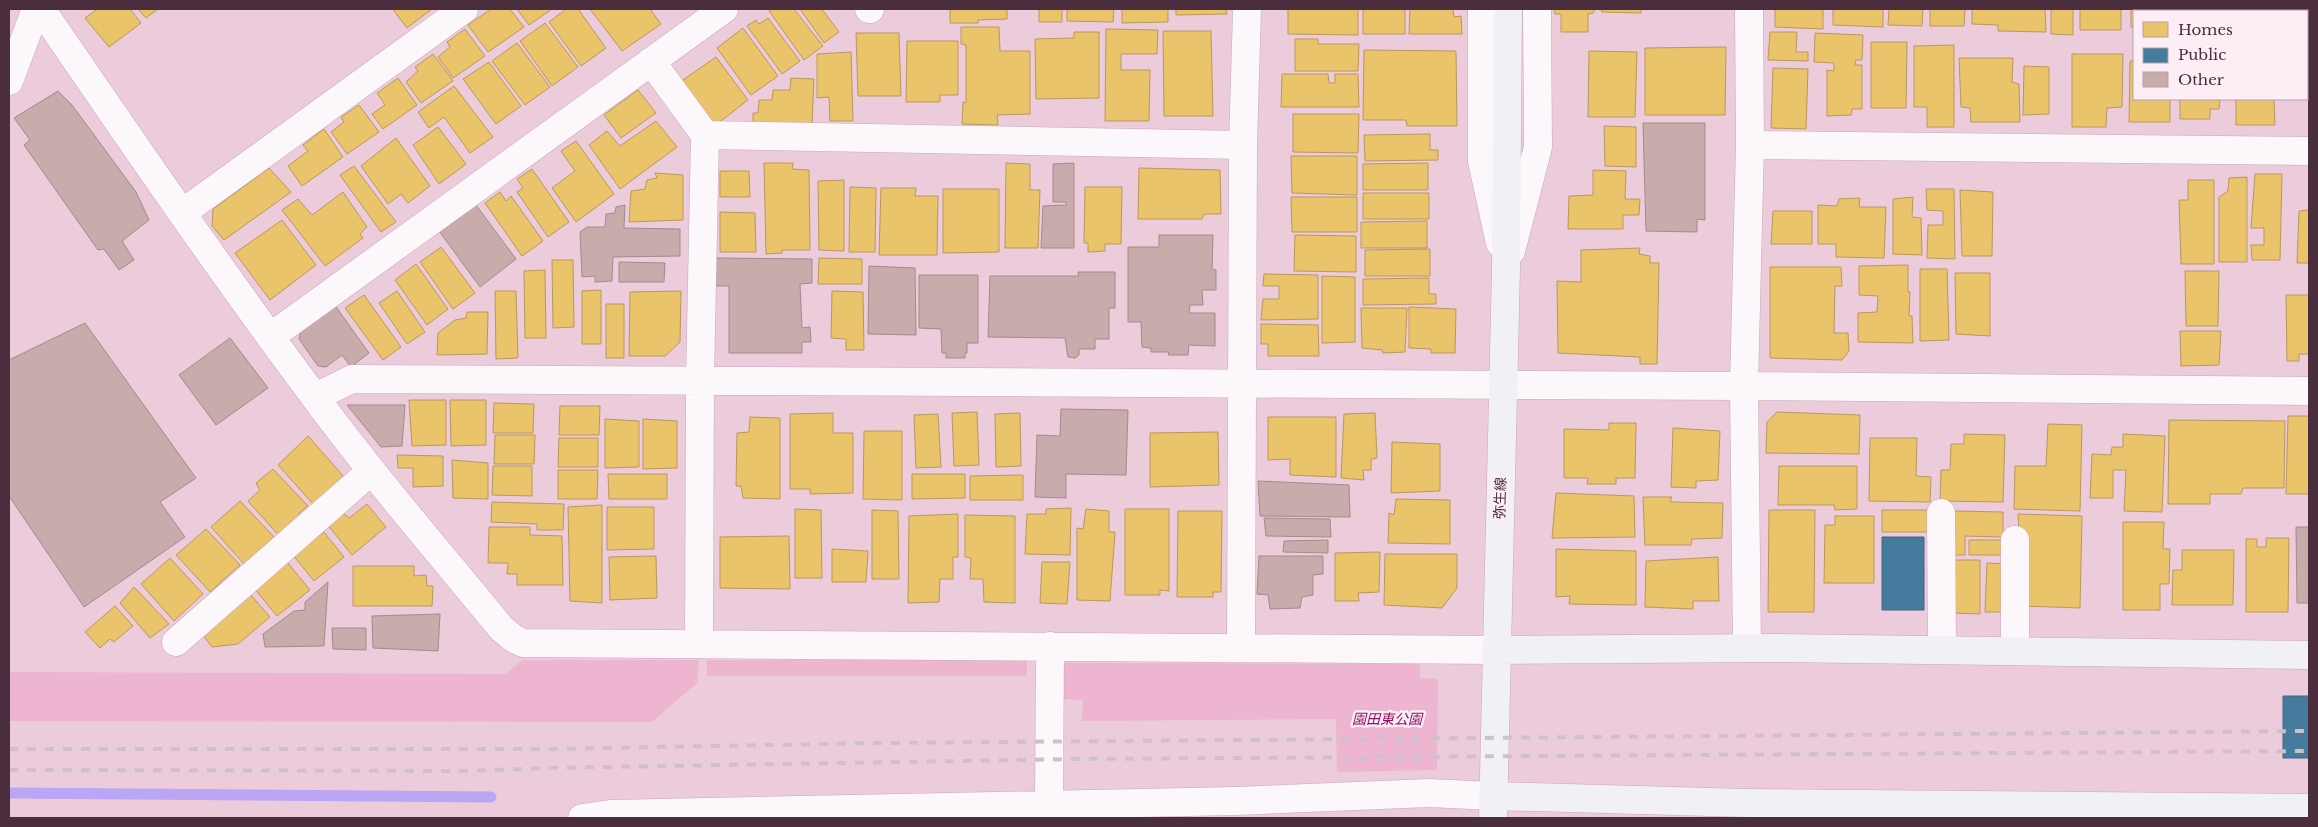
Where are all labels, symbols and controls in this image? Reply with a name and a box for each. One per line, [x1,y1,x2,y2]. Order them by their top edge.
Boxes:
legend [2133,10,2308,100]
text: Homes [2178,20,2233,39]
text: Public [2178,45,2226,64]
text: Other [2178,70,2225,89]
street label: 弥生線 [1490,477,1510,519]
park label: 園田東公園 [1352,710,1424,728]

